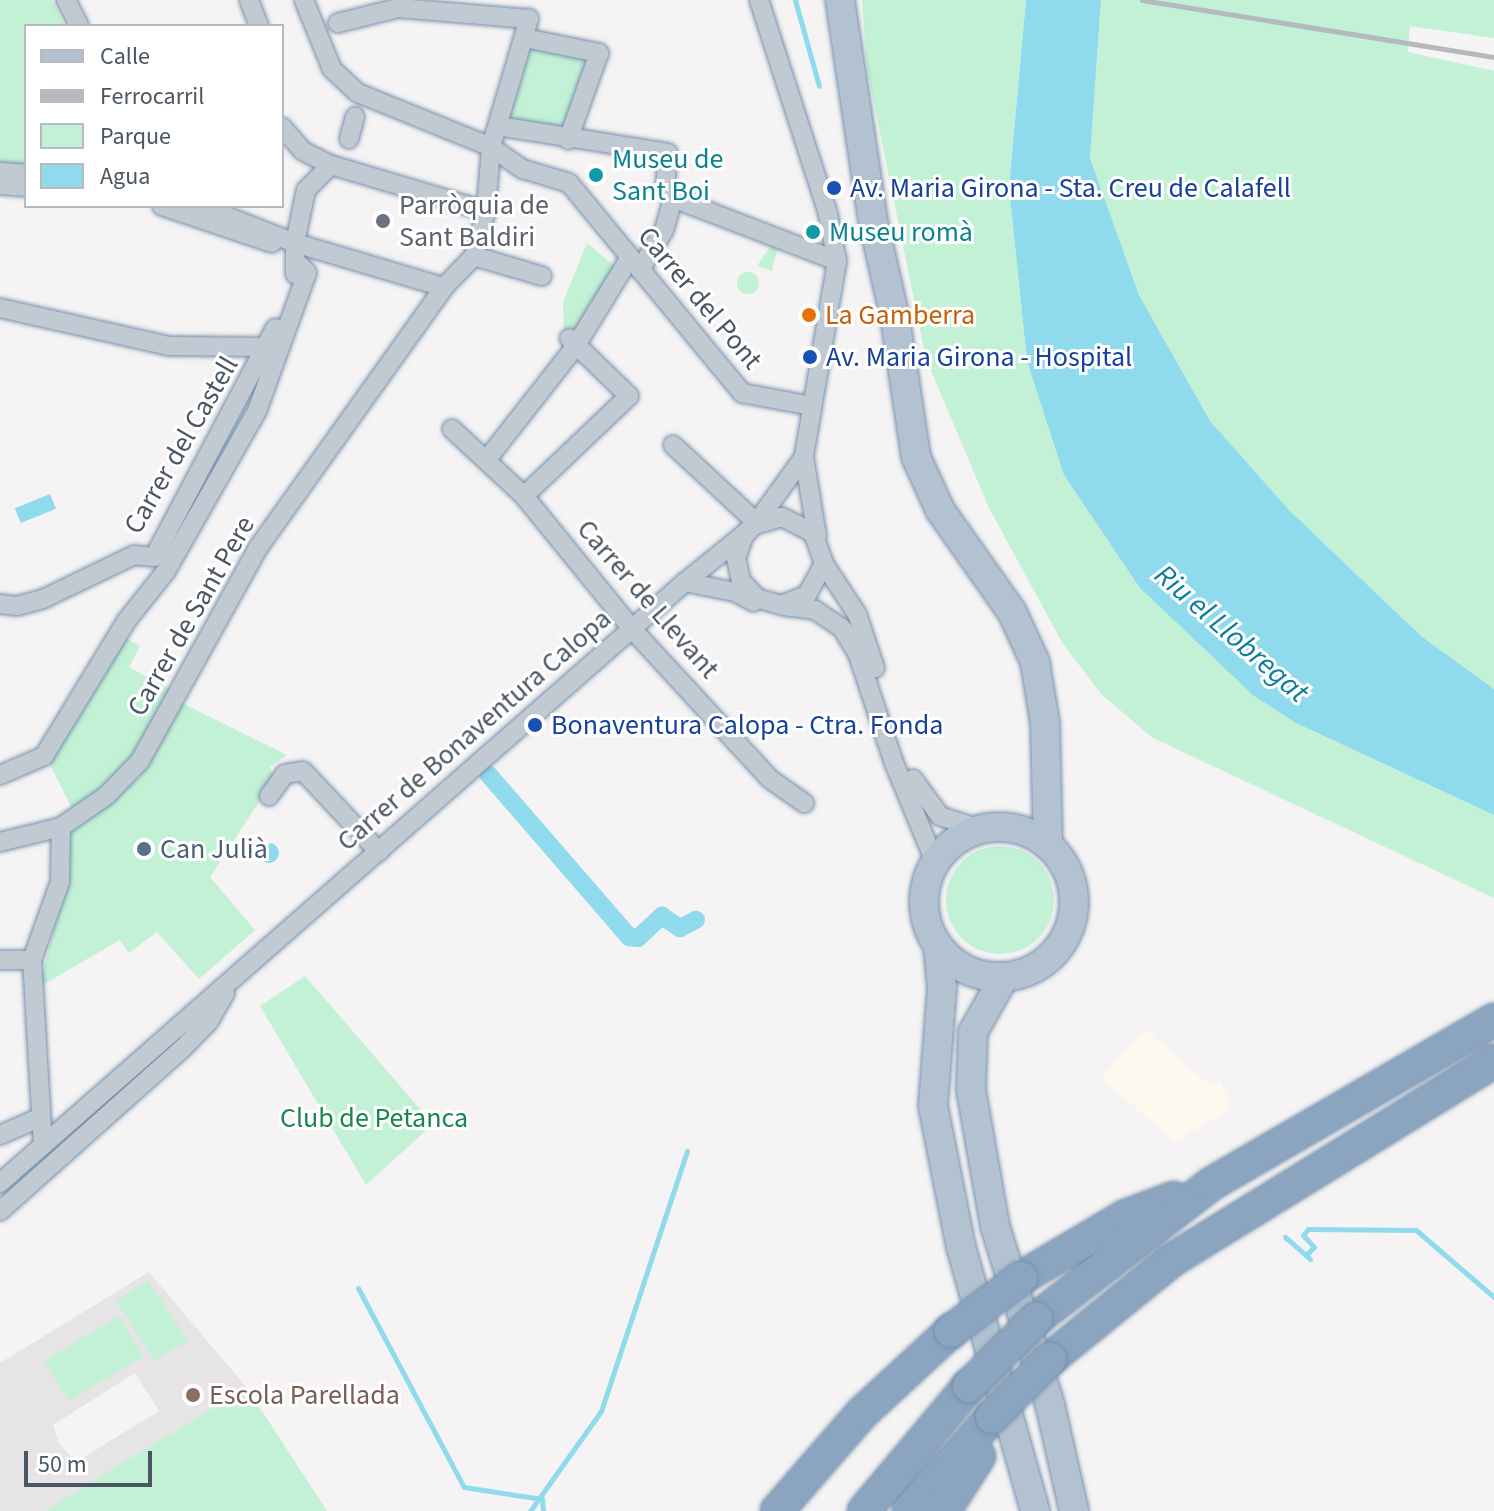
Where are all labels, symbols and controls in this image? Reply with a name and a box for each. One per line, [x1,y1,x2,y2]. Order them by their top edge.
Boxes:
legend [24,24,284,208]
text: Calle [100,39,150,74]
text: Ferrocarril [100,79,204,114]
text: Parque [100,119,171,154]
place label: Museu de Sant Boi [612,142,723,208]
text: Agua [100,159,150,194]
marker: Museu de Sant Boi [587,166,605,184]
place label: Av. Maria Girona - Sta. Creu de Calafell [850,171,1291,205]
marker: Av. Maria Girona - Sta. Creu de Calafell [825,179,843,197]
place label: Parròquia de Sant Baldiri [399,188,549,254]
marker: Parròquia de Sant Baldiri [374,212,392,230]
place label: Museu romà [829,215,973,249]
street label: Carrer del Pont [631,220,769,376]
marker: Museu romà [804,223,822,241]
place label: La Gamberra [825,298,975,332]
marker: La Gamberra [800,306,818,324]
place label: Av. Maria Girona - Hospital [826,340,1132,374]
marker: Av. Maria Girona - Hospital [801,348,819,366]
street label: Carrer del Castell [117,350,245,540]
street label: Carrer de Sant Pere [120,510,262,722]
street label: Carrer de Llevant [570,513,726,685]
water label: Riu el Llobregat [1147,557,1315,711]
street label: Carrer de Bonaventura Calopa [330,602,618,858]
place label: Bonaventura Calopa - Ctra. Fonda [551,708,943,742]
marker: Bonaventura Calopa - Ctra. Fonda [526,716,544,734]
place label: Can Julià [160,832,268,866]
marker: Can Julià [135,840,153,858]
park label: Club de Petanca [280,1101,468,1135]
place label: Escola Parellada [209,1378,400,1412]
marker: Escola Parellada [184,1386,202,1404]
scale bar [28,1435,156,1485]
text: 50 m [38,1447,87,1482]

